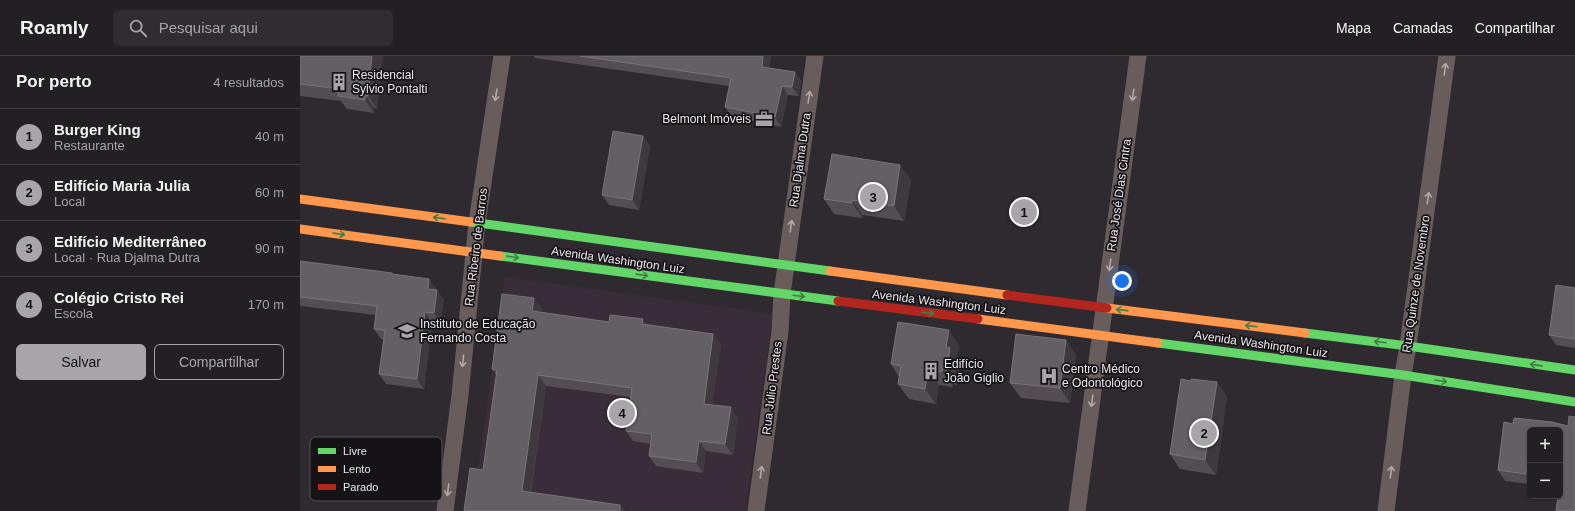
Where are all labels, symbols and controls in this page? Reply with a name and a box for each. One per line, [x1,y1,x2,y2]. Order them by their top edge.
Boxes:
search box [113,10,393,46]
text: Roamly [20,17,89,38]
icon: search [127,17,149,39]
text: Pesquisar aqui [159,19,258,36]
text: Mapa [1336,20,1371,36]
text: Camadas [1393,20,1453,36]
text: Compartilhar [1475,20,1555,36]
one-way arrow [1441,63,1449,76]
place label: Residencial Sylvio Pontalti [352,68,427,96]
text: Por perto [16,72,92,91]
building icon: Residencial Sylvio Pontalti [329,72,349,92]
text: 4 resultados [213,75,284,90]
one-way arrow [492,88,500,101]
one-way arrow [1129,88,1137,101]
one-way arrow [805,91,813,104]
office icon: Belmont Imóveis [754,109,774,129]
street label: Rua Djalma Dutra [786,111,814,208]
place label: Belmont Imóveis [662,112,751,126]
text: Burger King [54,121,141,138]
text: 1 [25,129,33,144]
text: 40 m [255,129,284,144]
text: Restaurante [54,138,125,153]
street label: Rua José Dias Cintra [1104,138,1134,252]
text: Edifício Maria Julia [54,177,190,194]
pin: 3 [860,182,886,212]
text: 2 [25,185,33,200]
text: 60 m [255,185,284,200]
street label: Rua Ribeiro de Barros [462,187,490,307]
one-way arrow [1424,192,1432,205]
text: Local [54,194,85,209]
pin: 1 [1011,197,1037,227]
one-way arrow [433,214,446,222]
street label: Rua Quinze de Novembro [1399,214,1433,354]
one-way arrow [787,219,795,232]
one-way arrow [332,230,345,238]
text: Edifício Mediterrâneo [54,233,207,250]
text: 3 [25,241,33,256]
text: 90 m [255,241,284,256]
street label: Avenida Washington Luiz [550,244,686,276]
text: Local · Rua Djalma Dutra [54,250,200,265]
one-way arrow [506,253,519,261]
one-way arrow [1106,258,1114,271]
one-way arrow [635,271,648,279]
your location [1112,271,1132,291]
street label: Avenida Washington Luiz [871,287,1007,317]
text: Colégio Cristo Rei [54,289,184,306]
one-way arrow [792,293,805,300]
text: 4 [25,297,33,312]
text: 170 m [248,297,284,312]
text: Escola [54,306,93,321]
one-way arrow [1116,307,1129,314]
one-way arrow [921,309,934,317]
place label: Instituto de Educação Fernando Costa [420,317,536,345]
school or university icon: Instituto de Educação Fernando Costa [397,321,417,341]
one-way arrow [1245,322,1258,330]
street label: Avenida Washington Luiz [1193,328,1329,360]
one-way arrow [1374,338,1387,346]
street label: Rua Júlio Prestes [759,340,785,436]
button: Salvar [16,344,146,380]
button: Compartilhar [154,344,284,380]
one-way arrow [460,354,467,367]
place label: Edifício João Giglio [944,357,1004,385]
building icon: Edifício João Giglio [921,361,941,381]
one-way arrow [1530,361,1543,369]
place label: Centro Médico e Odontológico [1062,362,1143,390]
hospital icon: Centro Médico e Odontológico [1039,366,1059,386]
one-way arrow [1434,377,1447,385]
one-way arrow [1088,394,1096,407]
pin: 4 [609,398,635,428]
pin: 2 [1191,418,1217,448]
map controls [1527,427,1563,499]
button: + [1527,427,1563,463]
legend [310,437,442,501]
text: Livre [343,445,367,457]
text: Lento [343,463,371,475]
button: − [1527,463,1563,499]
one-way arrow [757,466,765,479]
one-way arrow [1387,466,1395,479]
text: Parado [343,481,378,493]
one-way arrow [444,484,452,497]

